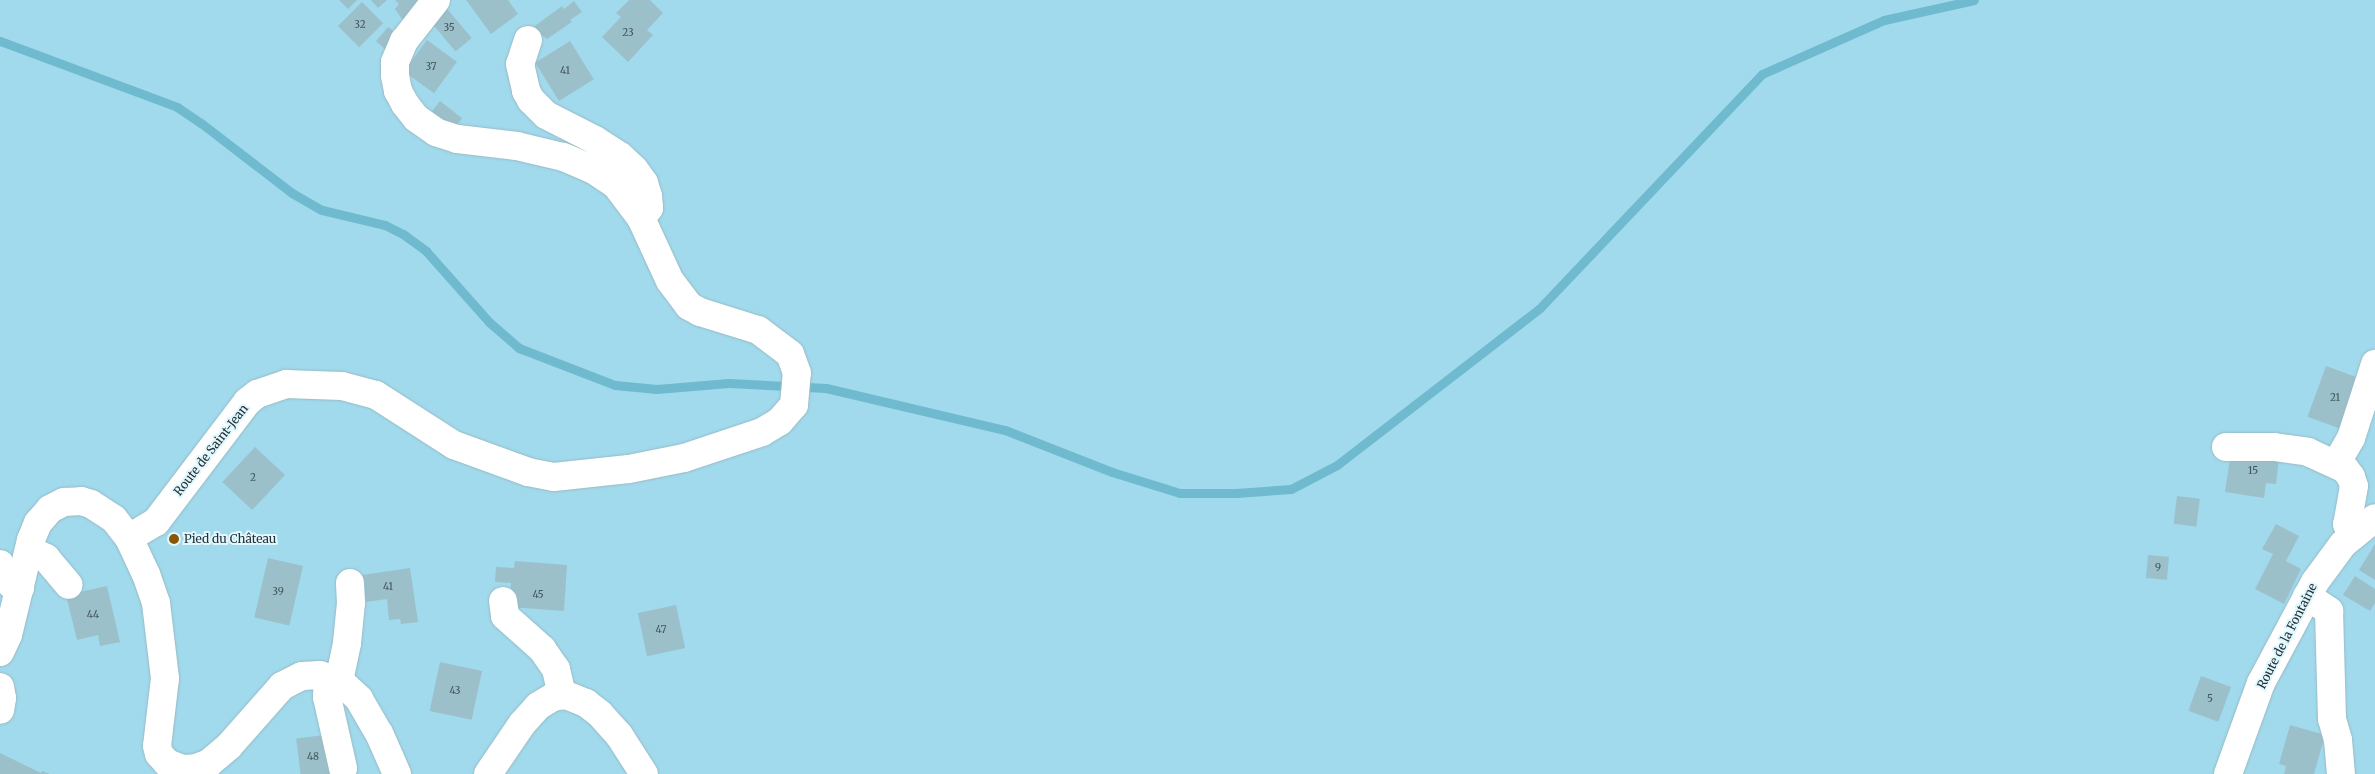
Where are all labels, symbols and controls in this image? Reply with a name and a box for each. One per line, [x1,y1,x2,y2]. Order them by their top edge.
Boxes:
house number: 32 [354,19,366,31]
house number: 35 [443,22,455,34]
house number: 23 [622,27,634,39]
house number: 37 [425,61,437,73]
house number: 41 [560,65,570,77]
house number: 21 [2330,392,2340,404]
street label: Route de Saint-Jean [171,402,251,498]
house number: 15 [2248,465,2258,477]
house number: 2 [250,472,256,484]
place label: Pied du Château [184,532,276,546]
marker: Pied du Château [168,533,180,545]
house number: 9 [2155,562,2161,574]
house number: 41 [383,581,393,593]
street label: Route de la Fontaine [2254,581,2320,691]
house number: 39 [272,586,284,598]
house number: 45 [532,589,544,601]
house number: 44 [87,609,99,621]
house number: 47 [656,624,666,636]
house number: 43 [449,685,461,697]
house number: 5 [2207,693,2213,705]
house number: 48 [307,751,319,763]

